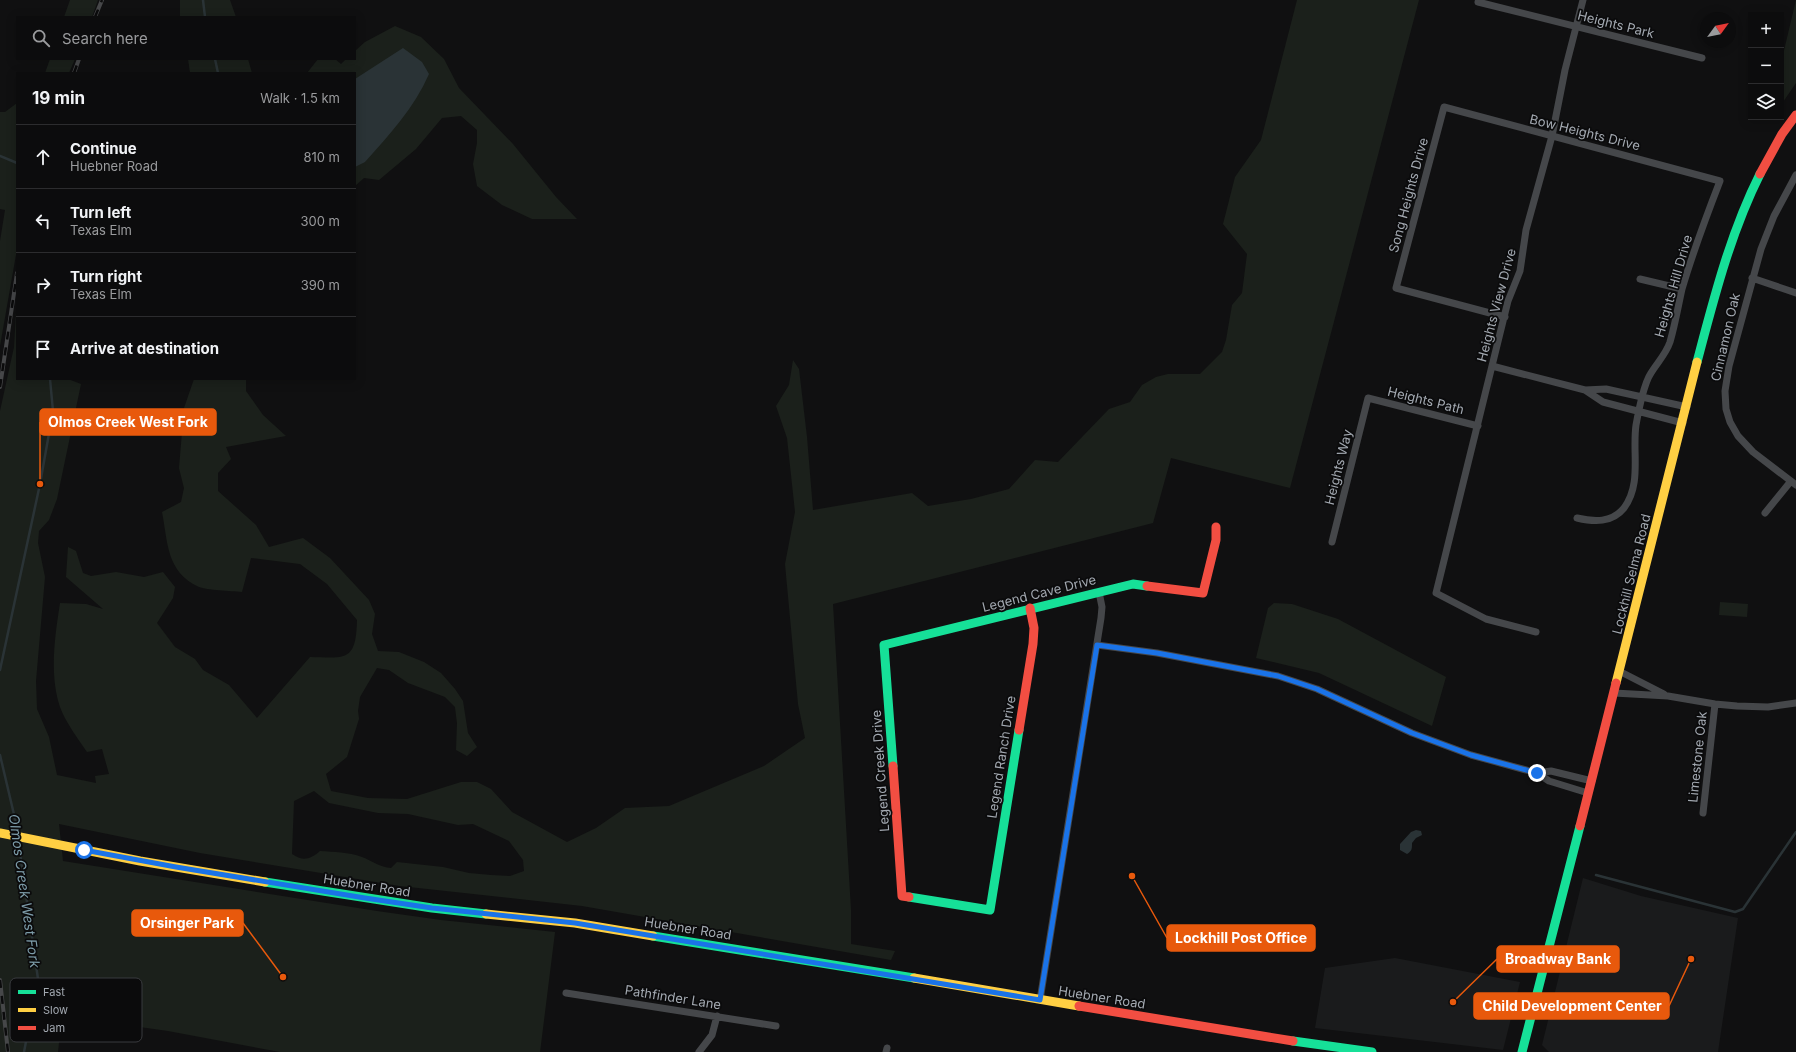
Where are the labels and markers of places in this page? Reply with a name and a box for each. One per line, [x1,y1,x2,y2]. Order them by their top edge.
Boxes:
callout: Olmos Creek West Fork [40,409,216,435]
callout: Orsinger Park [132,910,243,936]
callout: Lockhill Post Office [1167,925,1315,951]
callout: Broadway Bank [1497,946,1619,972]
callout: Child Development Center [1474,993,1669,1019]

